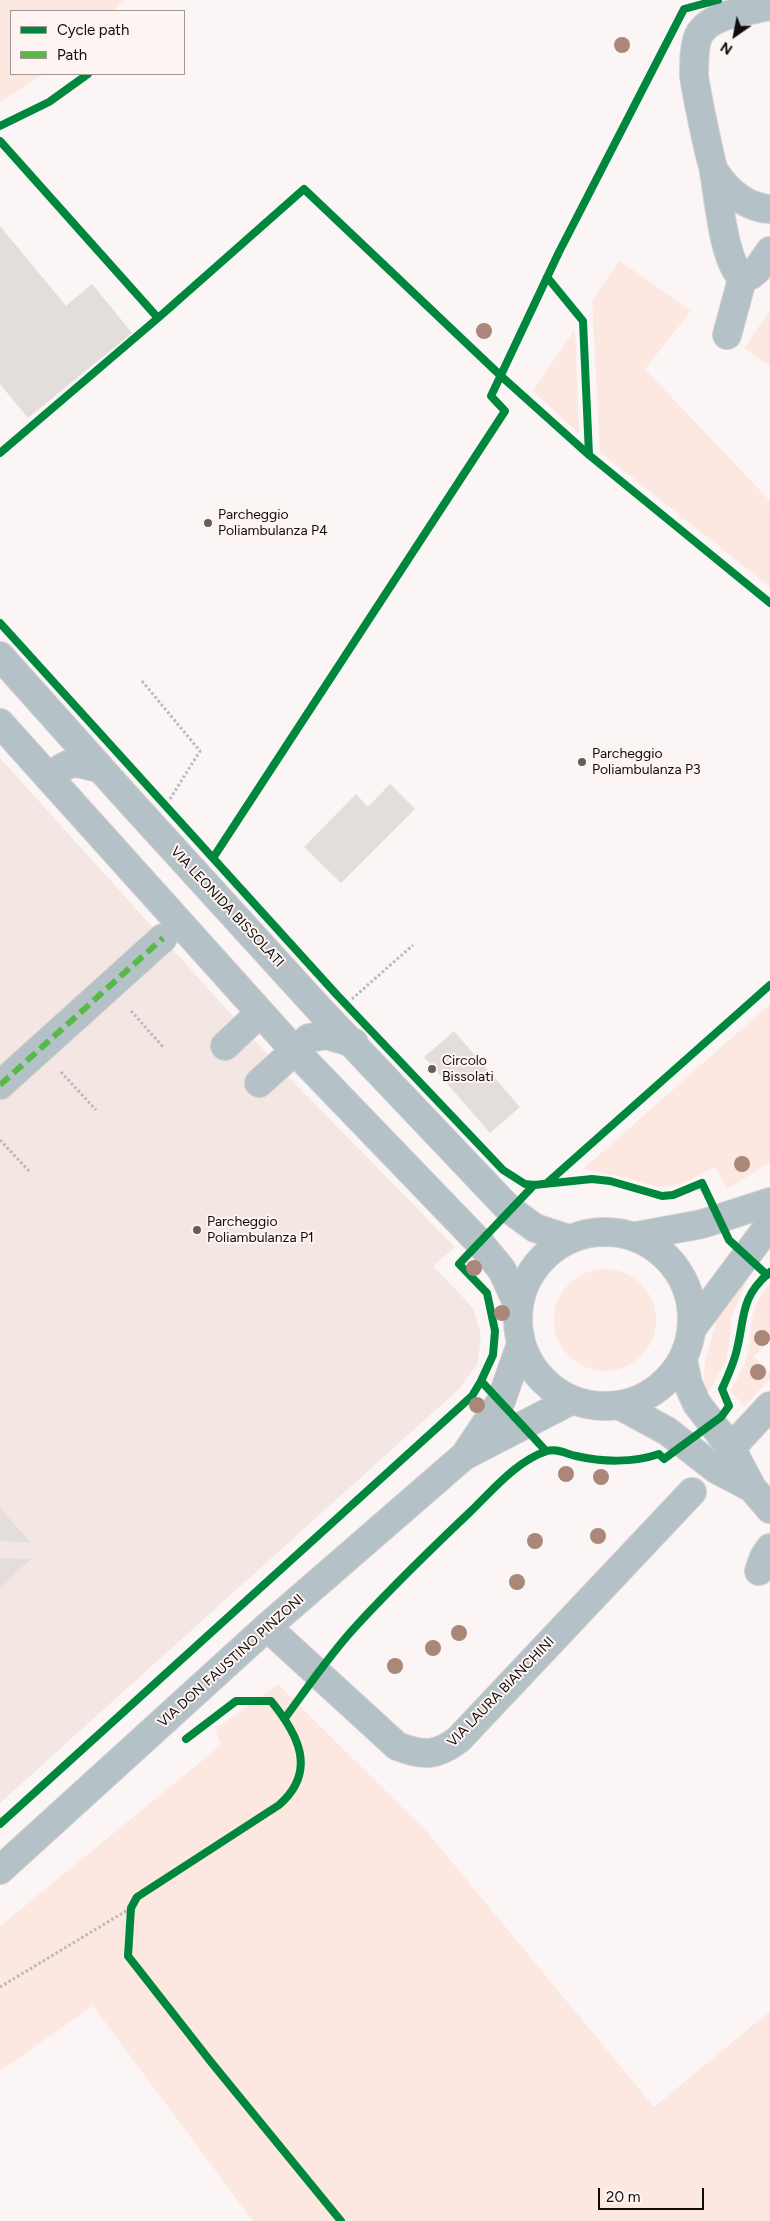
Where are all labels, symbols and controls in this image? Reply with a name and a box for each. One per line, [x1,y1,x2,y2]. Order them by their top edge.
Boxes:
legend [10,10,185,75]
north arrow [710,10,760,60]
text: Cycle path [57,21,129,39]
text: N [717,38,736,58]
text: Path [57,46,87,64]
place label: Parcheggio Poliambulanza P4 [218,507,328,540]
marker: Parcheggio Poliambulanza P4 [202,517,214,529]
place label: Parcheggio Poliambulanza P3 [592,746,701,779]
marker: Parcheggio Poliambulanza P3 [576,756,588,768]
street label: VIA LEONIDA BISSOLATI [167,843,287,971]
place label: Circolo Bissolati [442,1053,494,1086]
marker: Circolo Bissolati [426,1063,438,1075]
place label: Parcheggio Poliambulanza P1 [207,1214,314,1246]
marker: Parcheggio Poliambulanza P1 [191,1224,203,1236]
street label: VIA DON FAUSTINO PINZONI [155,1591,307,1731]
street label: VIA LAURA BIANCHINI [444,1633,558,1751]
scale bar [600,2178,706,2210]
text: 20 m [606,2188,640,2206]

